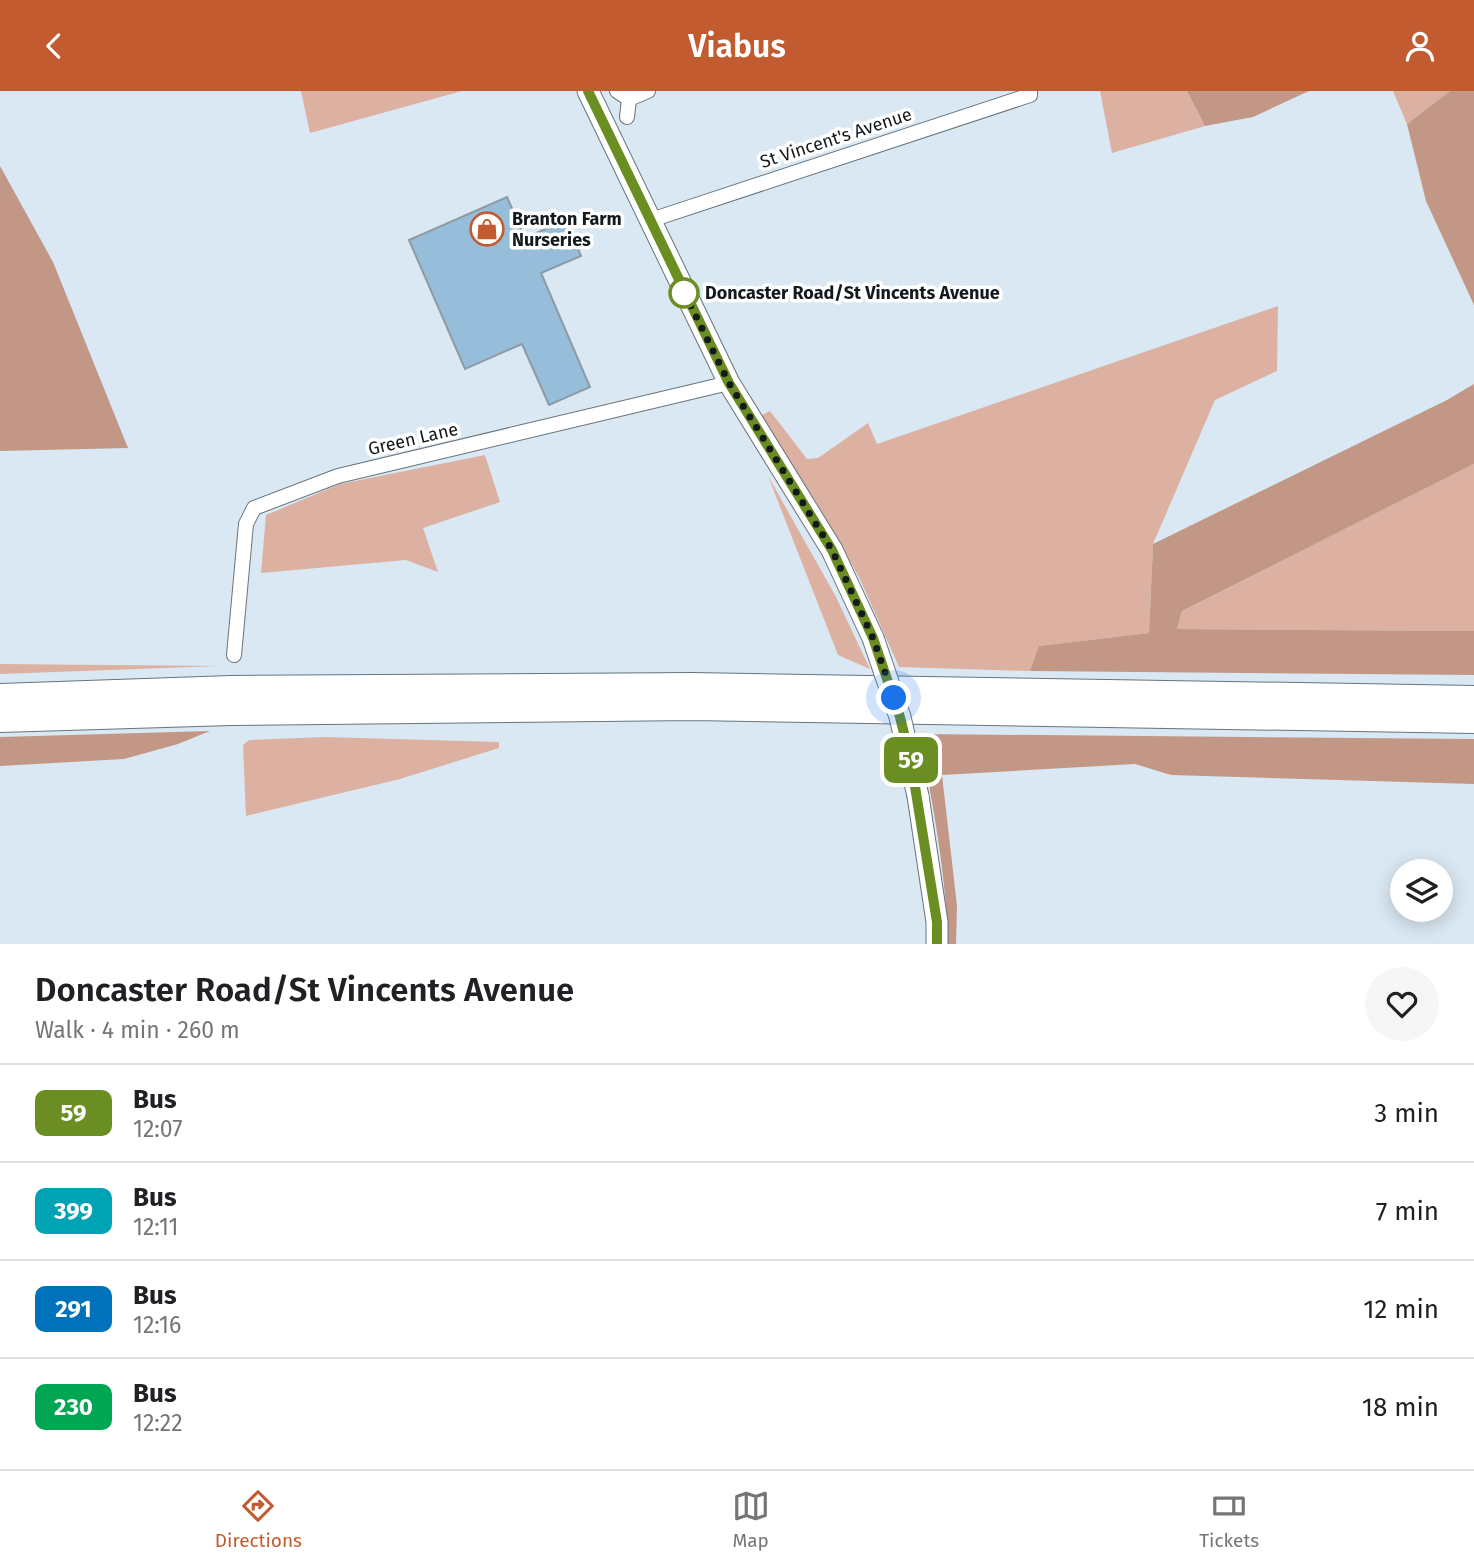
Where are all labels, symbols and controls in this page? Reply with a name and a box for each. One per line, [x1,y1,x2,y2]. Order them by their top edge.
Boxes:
icon: back [35,27,73,65]
text: Viabus [688,27,786,65]
icon: person [1401,27,1439,65]
street label: St Vincent's Avenue [757,103,915,173]
place label: Branton Farm Nurseries [512,208,622,251]
shop icon: Branton Farm Nurseries [468,210,506,248]
marker: Doncaster Road/St Vincents Avenue [669,278,699,308]
place label: Doncaster Road/St Vincents Avenue [705,282,1000,304]
street label: Green Lane [366,418,460,460]
your location [876,680,911,715]
line badge: 59 [880,737,942,783]
text: 59 [898,746,924,774]
map controls [1390,859,1453,922]
button: layers [1390,859,1453,922]
button: heart [1365,967,1439,1041]
text: Doncaster Road/St Vincents Avenue [35,970,574,1010]
text: Walk · 4 min · 260 m [35,1016,240,1044]
text: Bus [133,1084,176,1115]
text: 3 min [1374,1098,1439,1129]
text: 59 [61,1099,86,1127]
text: 12:07 [133,1115,182,1143]
text: Bus [133,1182,176,1213]
text: 7 min [1376,1196,1439,1227]
text: 399 [54,1197,93,1225]
text: 12:11 [133,1213,179,1241]
text: Bus [133,1280,176,1311]
text: 12 min [1363,1294,1439,1325]
text: 291 [55,1295,92,1323]
text: 12:16 [133,1311,181,1339]
text: Bus [133,1378,176,1409]
text: 18 min [1362,1392,1439,1423]
text: 230 [54,1393,93,1421]
text: 12:22 [133,1409,183,1437]
tab: Directions [215,1487,302,1552]
tab: Map [732,1487,770,1552]
tab: Tickets [1199,1487,1259,1552]

